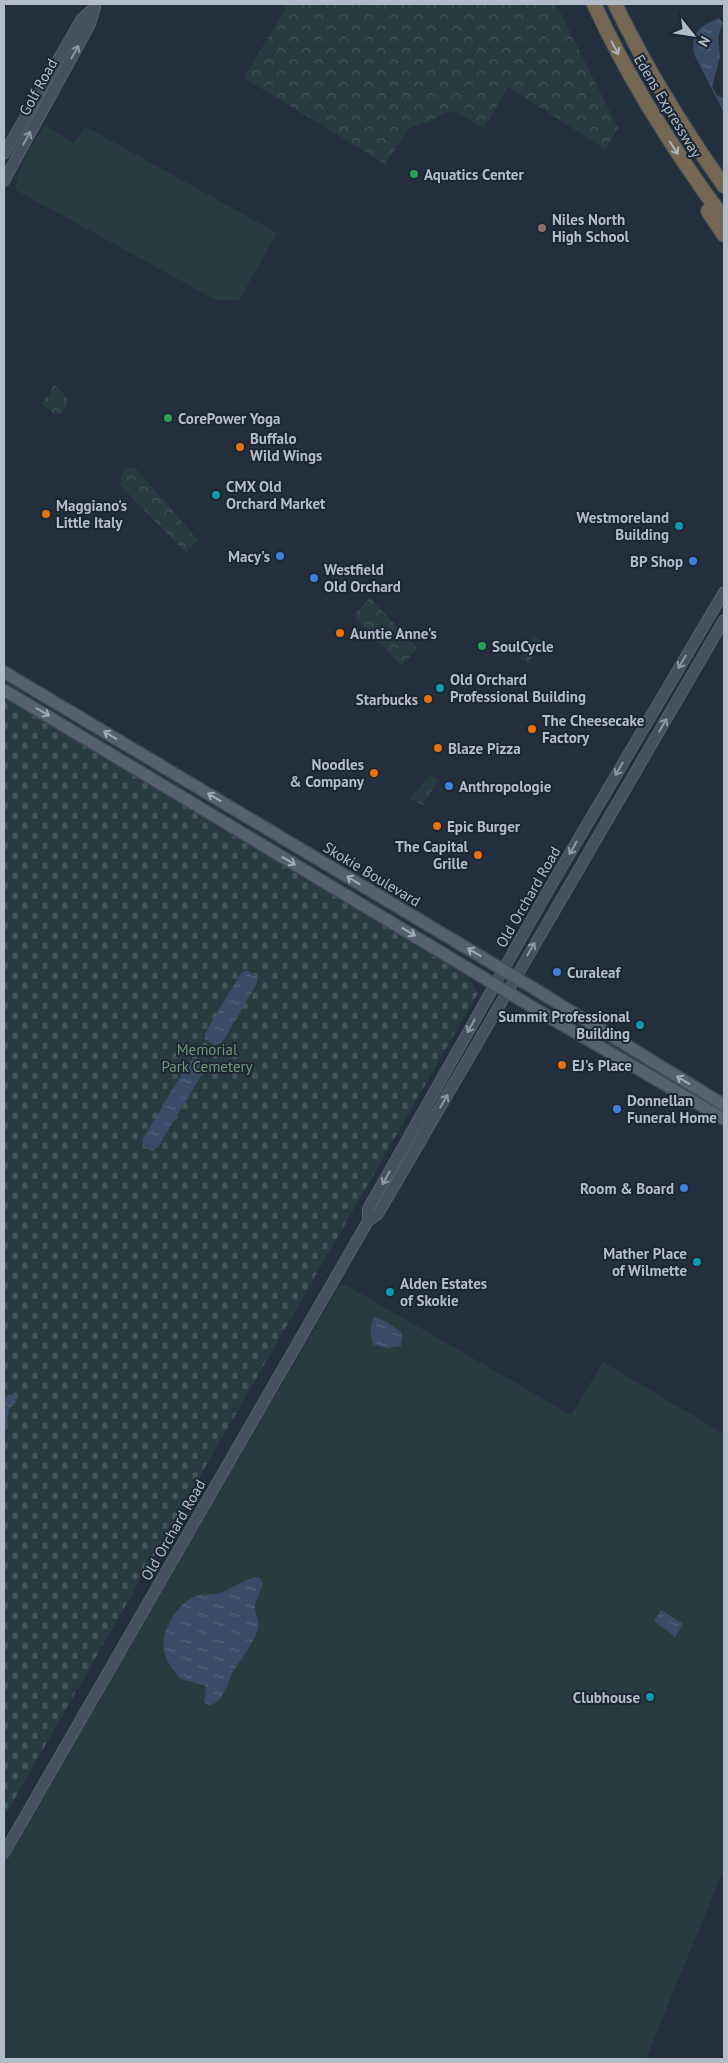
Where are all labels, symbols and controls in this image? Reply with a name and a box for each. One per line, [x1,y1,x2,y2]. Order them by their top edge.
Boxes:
north arrow [668,10,718,60]
text: N [694,33,714,50]
one-way arrow [611,40,620,55]
one-way arrow [70,46,80,60]
street label: Edens Expressway [630,51,706,161]
street label: Golf Road [15,55,61,119]
one-way arrow [23,131,32,146]
one-way arrow [669,141,679,155]
place label: Aquatics Center [424,165,524,184]
marker: Aquatics Center [408,168,420,180]
place label: Niles North High School [552,210,630,246]
marker: Niles North High School [536,222,548,234]
place label: CorePower Yoga [178,409,280,428]
marker: CorePower Yoga [162,412,174,424]
place label: Buffalo Wild Wings [250,429,322,465]
marker: Buffalo Wild Wings [234,441,246,453]
place label: CMX Old Orchard Market [226,477,326,513]
marker: CMX Old Orchard Market [210,489,222,501]
place label: Maggiano's Little Italy [56,496,127,532]
marker: Maggiano's Little Italy [40,508,52,520]
place label: Westmoreland Building [577,508,669,544]
marker: Westmoreland Building [673,520,685,532]
place label: Macy's [228,547,270,566]
marker: Macy's [274,550,286,562]
place label: BP Shop [630,552,683,571]
marker: BP Shop [687,555,699,567]
place label: Westfield Old Orchard [324,560,401,596]
marker: Westfield Old Orchard [308,572,320,584]
place label: Auntie Anne's [350,624,437,643]
marker: Auntie Anne's [334,627,346,639]
place label: SoulCycle [492,637,554,656]
marker: SoulCycle [476,640,488,652]
one-way arrow [677,654,687,668]
place label: Old Orchard Professional Building [450,670,586,706]
marker: Old Orchard Professional Building [434,682,446,694]
place label: Starbucks [356,690,418,709]
marker: Starbucks [422,693,434,705]
one-way arrow [35,708,49,718]
place label: The Cheesecake Factory [542,711,645,747]
one-way arrow [658,718,668,732]
marker: The Cheesecake Factory [526,723,538,735]
one-way arrow [103,729,117,739]
place label: Blaze Pizza [448,739,521,758]
marker: Blaze Pizza [432,742,444,754]
place label: Noodles & Company [289,755,365,791]
one-way arrow [613,761,623,775]
marker: Noodles & Company [368,767,380,779]
place label: Anthropologie [459,777,552,796]
marker: Anthropologie [443,780,455,792]
one-way arrow [207,792,221,802]
place label: Epic Burger [447,817,521,836]
marker: Epic Burger [431,820,443,832]
street label: Skokie Boulevard [320,837,424,911]
place label: The Capital Grille [395,837,469,873]
one-way arrow [568,841,578,856]
street label: Old Orchard Road [491,843,565,951]
marker: The Capital Grille [472,849,484,861]
one-way arrow [282,857,296,867]
one-way arrow [347,875,361,885]
one-way arrow [401,928,416,938]
one-way arrow [527,943,537,957]
one-way arrow [467,946,481,956]
place label: Curaleaf [567,963,621,982]
marker: Curaleaf [551,966,563,978]
place label: Summit Professional Building [498,1007,631,1043]
one-way arrow [466,1019,476,1034]
marker: Summit Professional Building [634,1019,646,1031]
park label: Memorial Park Cemetery [161,1040,253,1076]
place label: EJ's Place [572,1056,632,1075]
marker: EJ's Place [556,1059,568,1071]
one-way arrow [676,1074,690,1084]
place label: Donnellan Funeral Home [627,1091,717,1127]
one-way arrow [439,1094,449,1108]
marker: Donnellan Funeral Home [611,1103,623,1115]
one-way arrow [381,1170,390,1185]
place label: Room & Board [580,1179,674,1198]
marker: Room & Board [678,1182,690,1194]
place label: Mather Place of Wilmette [603,1244,687,1280]
marker: Mather Place of Wilmette [691,1256,703,1268]
place label: Alden Estates of Skokie [400,1274,487,1310]
marker: Alden Estates of Skokie [384,1286,396,1298]
street label: Old Orchard Road [136,1476,210,1584]
place label: Clubhouse [573,1688,640,1707]
marker: Clubhouse [644,1691,656,1703]

